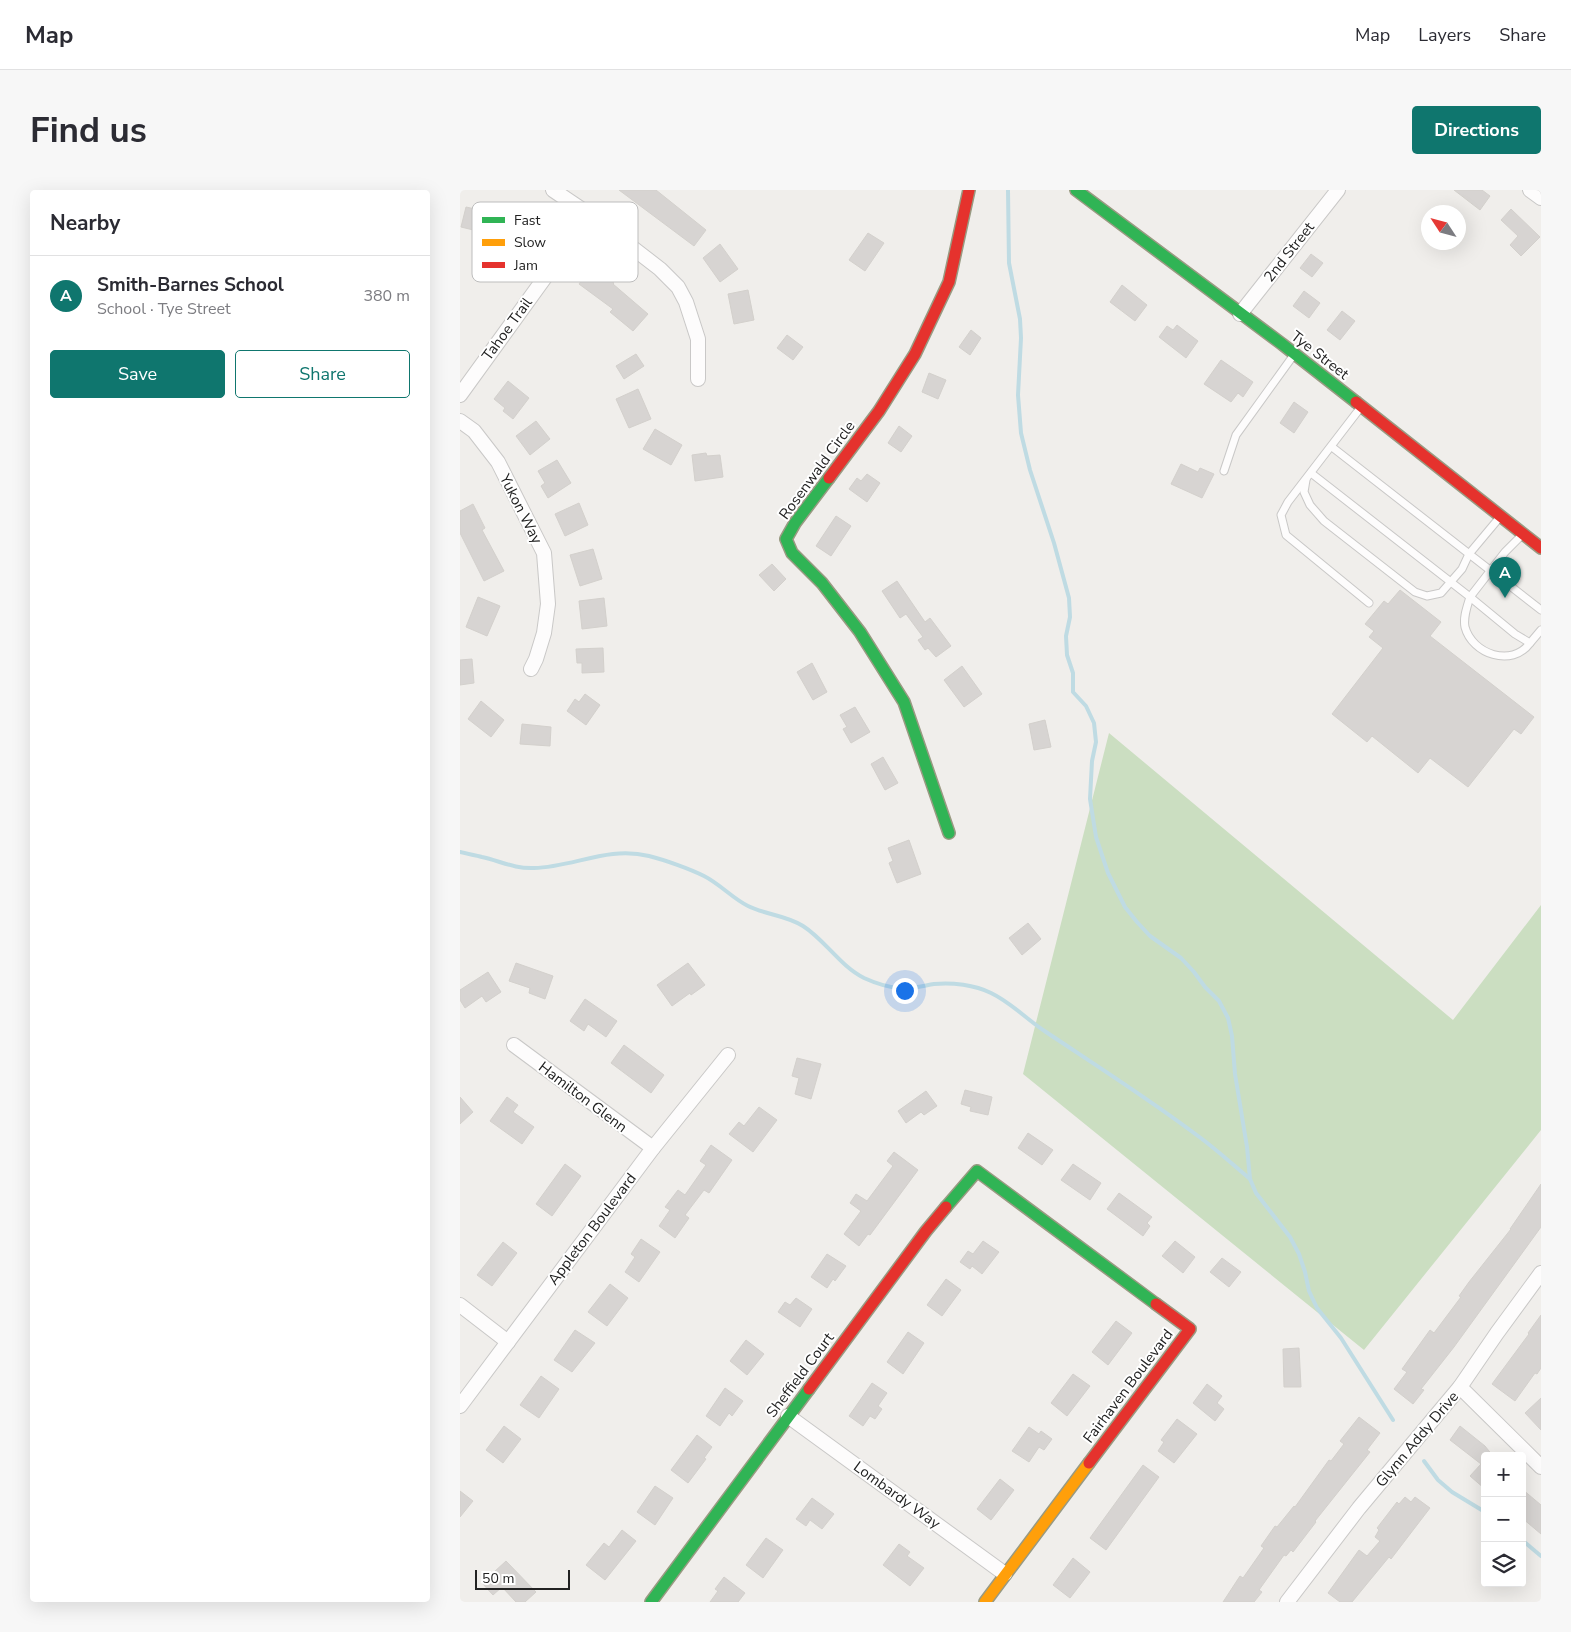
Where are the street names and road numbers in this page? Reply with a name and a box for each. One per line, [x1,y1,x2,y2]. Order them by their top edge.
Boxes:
street label: 2nd Street [1259,217,1319,286]
street label: Tahoe Trail [477,293,537,365]
street label: Tye Street [1287,326,1354,384]
street label: Rosenwald Circle [774,417,860,523]
street label: Yukon Way [494,470,547,547]
street label: Hamilton Glenn [535,1057,631,1137]
street label: Appleton Boulevard [543,1169,641,1289]
street label: Fairhaven Boulevard [1079,1325,1177,1447]
street label: Sheffield Court [762,1328,839,1421]
street label: Glynn Addy Drive [1371,1387,1463,1491]
street label: Lombardy Way [850,1457,945,1533]

